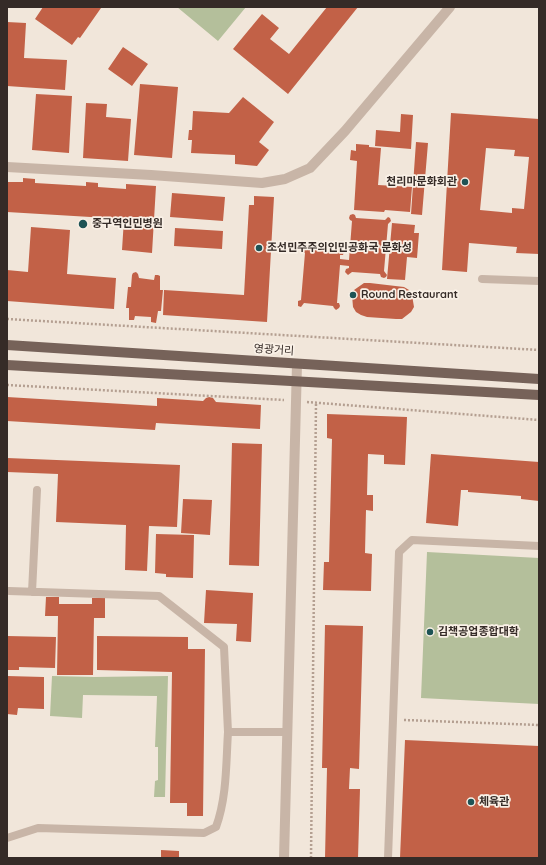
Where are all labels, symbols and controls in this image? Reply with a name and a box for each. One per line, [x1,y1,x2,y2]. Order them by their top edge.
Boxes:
place label: 천리마문화회관 [386,175,457,189]
marker: 천리마문화회관 [460,177,470,187]
place label: 중구역인민병원 [92,217,163,231]
marker: 중구역인민병원 [77,218,89,230]
place label: 조선민주주의인민공화국 문화성 [267,241,412,255]
marker: 조선민주주의인민공화국 문화성 [254,243,264,253]
place label: Round Restaurant [361,288,458,302]
marker: Round Restaurant [348,290,358,300]
street label: 영광거리 [253,342,295,358]
place label: 김책공업종합대학 [438,625,519,639]
marker: 김책공업종합대학 [425,627,435,637]
place label: 체육관 [479,795,509,809]
marker: 체육관 [466,797,476,807]

